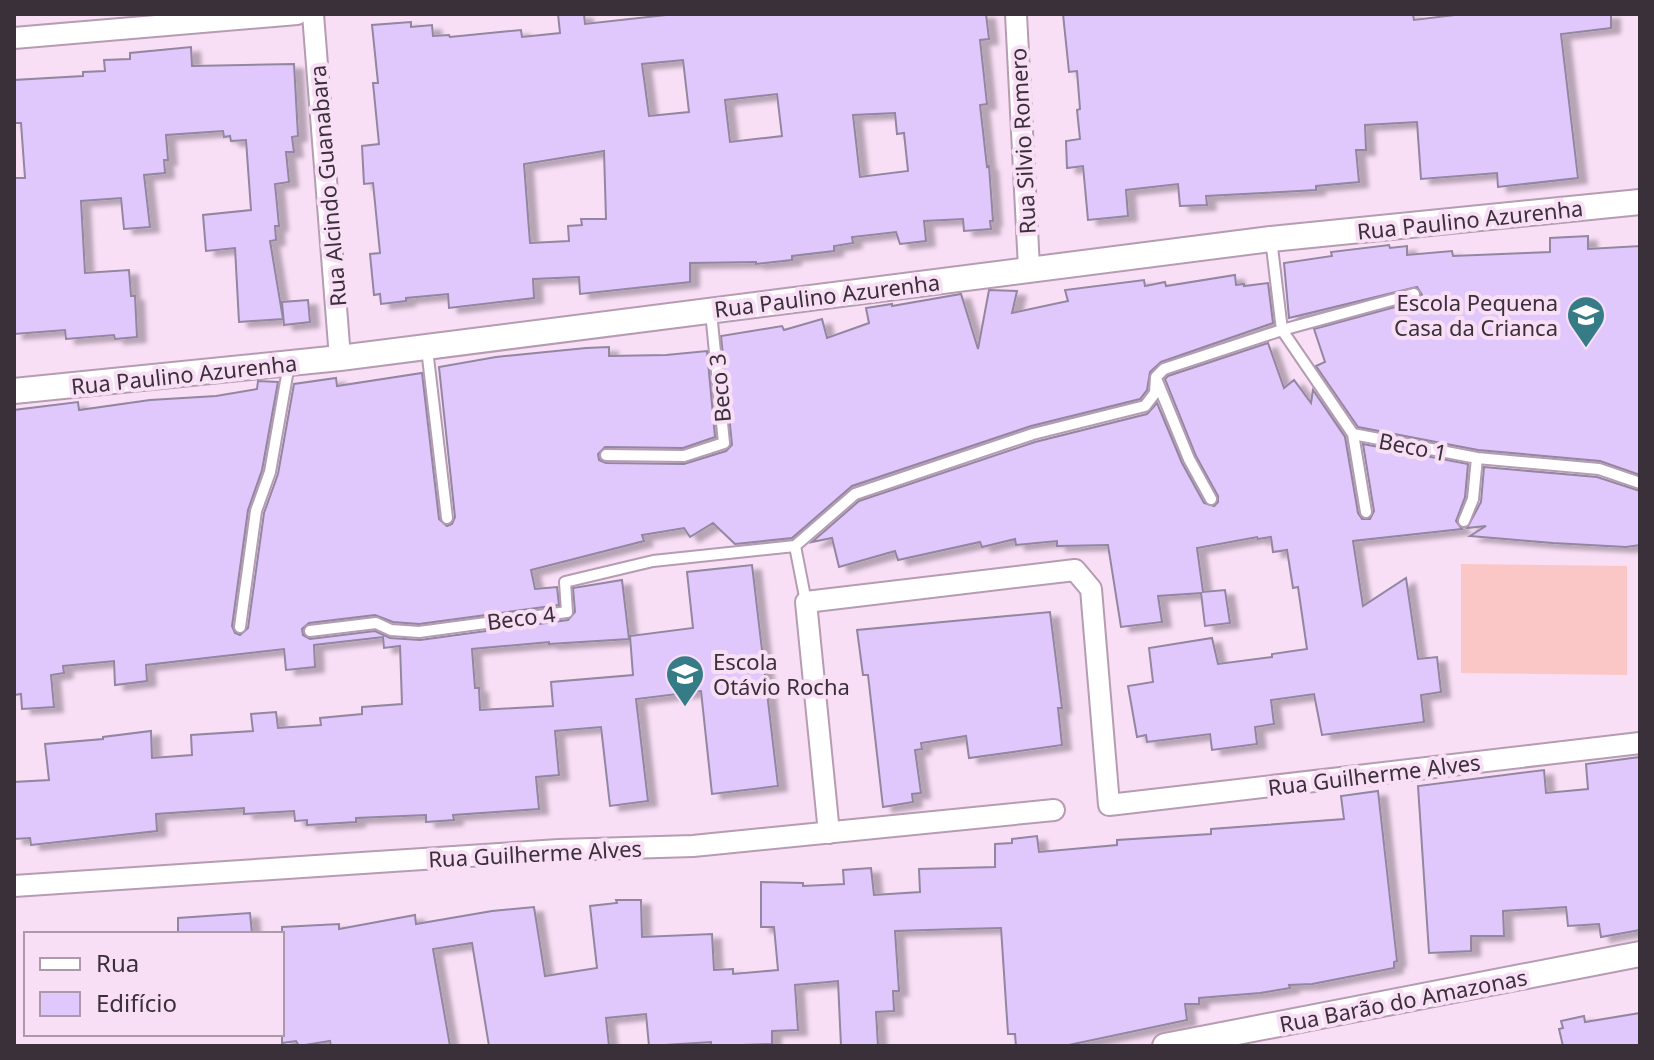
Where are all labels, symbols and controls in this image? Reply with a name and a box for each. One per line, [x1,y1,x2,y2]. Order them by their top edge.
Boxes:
street label: Rua Silvio Romero [1002,47,1042,235]
street label: Rua Alcindo Guanabara [302,64,352,308]
street label: Rua Paulino Azurenha [1355,192,1585,246]
street label: Rua Paulino Azurenha [712,266,942,324]
place label: Escola Pequena Casa da Crianca [1394,287,1558,342]
school or university icon: Escola Pequena Casa da Crianca [1565,294,1607,349]
street label: Rua Paulino Azurenha [69,347,299,401]
street label: Beco 3 [701,352,737,424]
street label: Beco 1 [1376,425,1450,467]
street label: Beco 4 [485,598,557,636]
place label: Escola Otávio Rocha [713,646,850,701]
school or university icon: Escola Otávio Rocha [664,653,706,708]
street label: Rua Guilherme Alves [1266,746,1482,802]
street label: Rua Guilherme Alves [427,832,643,874]
legend [24,932,284,1036]
text: Rua [96,946,139,979]
street label: Rua Barão do Amazonas [1277,961,1529,1039]
text: Edifício [96,986,177,1019]

